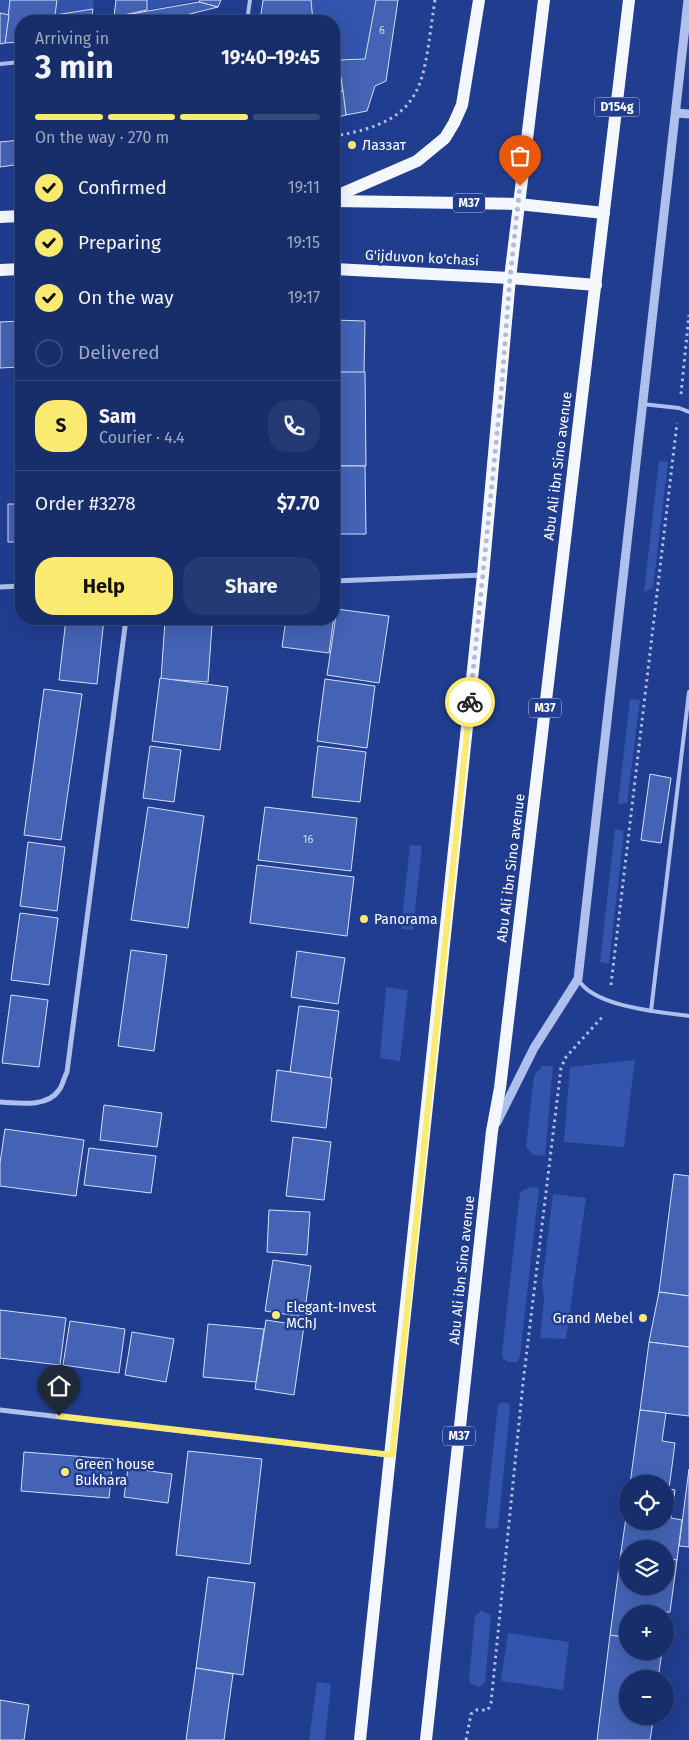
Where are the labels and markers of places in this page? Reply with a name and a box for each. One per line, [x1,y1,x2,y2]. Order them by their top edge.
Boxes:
pin [499,135,541,186]
place label: Лаззат [362,137,407,154]
marker: Лаззат [346,139,358,151]
place label: Panorama [374,911,438,928]
marker: Panorama [358,913,370,925]
place label: Elegant-Invest MChJ [286,1299,377,1332]
marker: Elegant-Invest MChJ [270,1309,282,1321]
place label: Grand Mebel [553,1310,633,1327]
marker: Grand Mebel [637,1312,649,1324]
pin [38,1365,80,1416]
place label: Green house Bukhara [75,1456,155,1489]
marker: Green house Bukhara [59,1466,71,1478]

